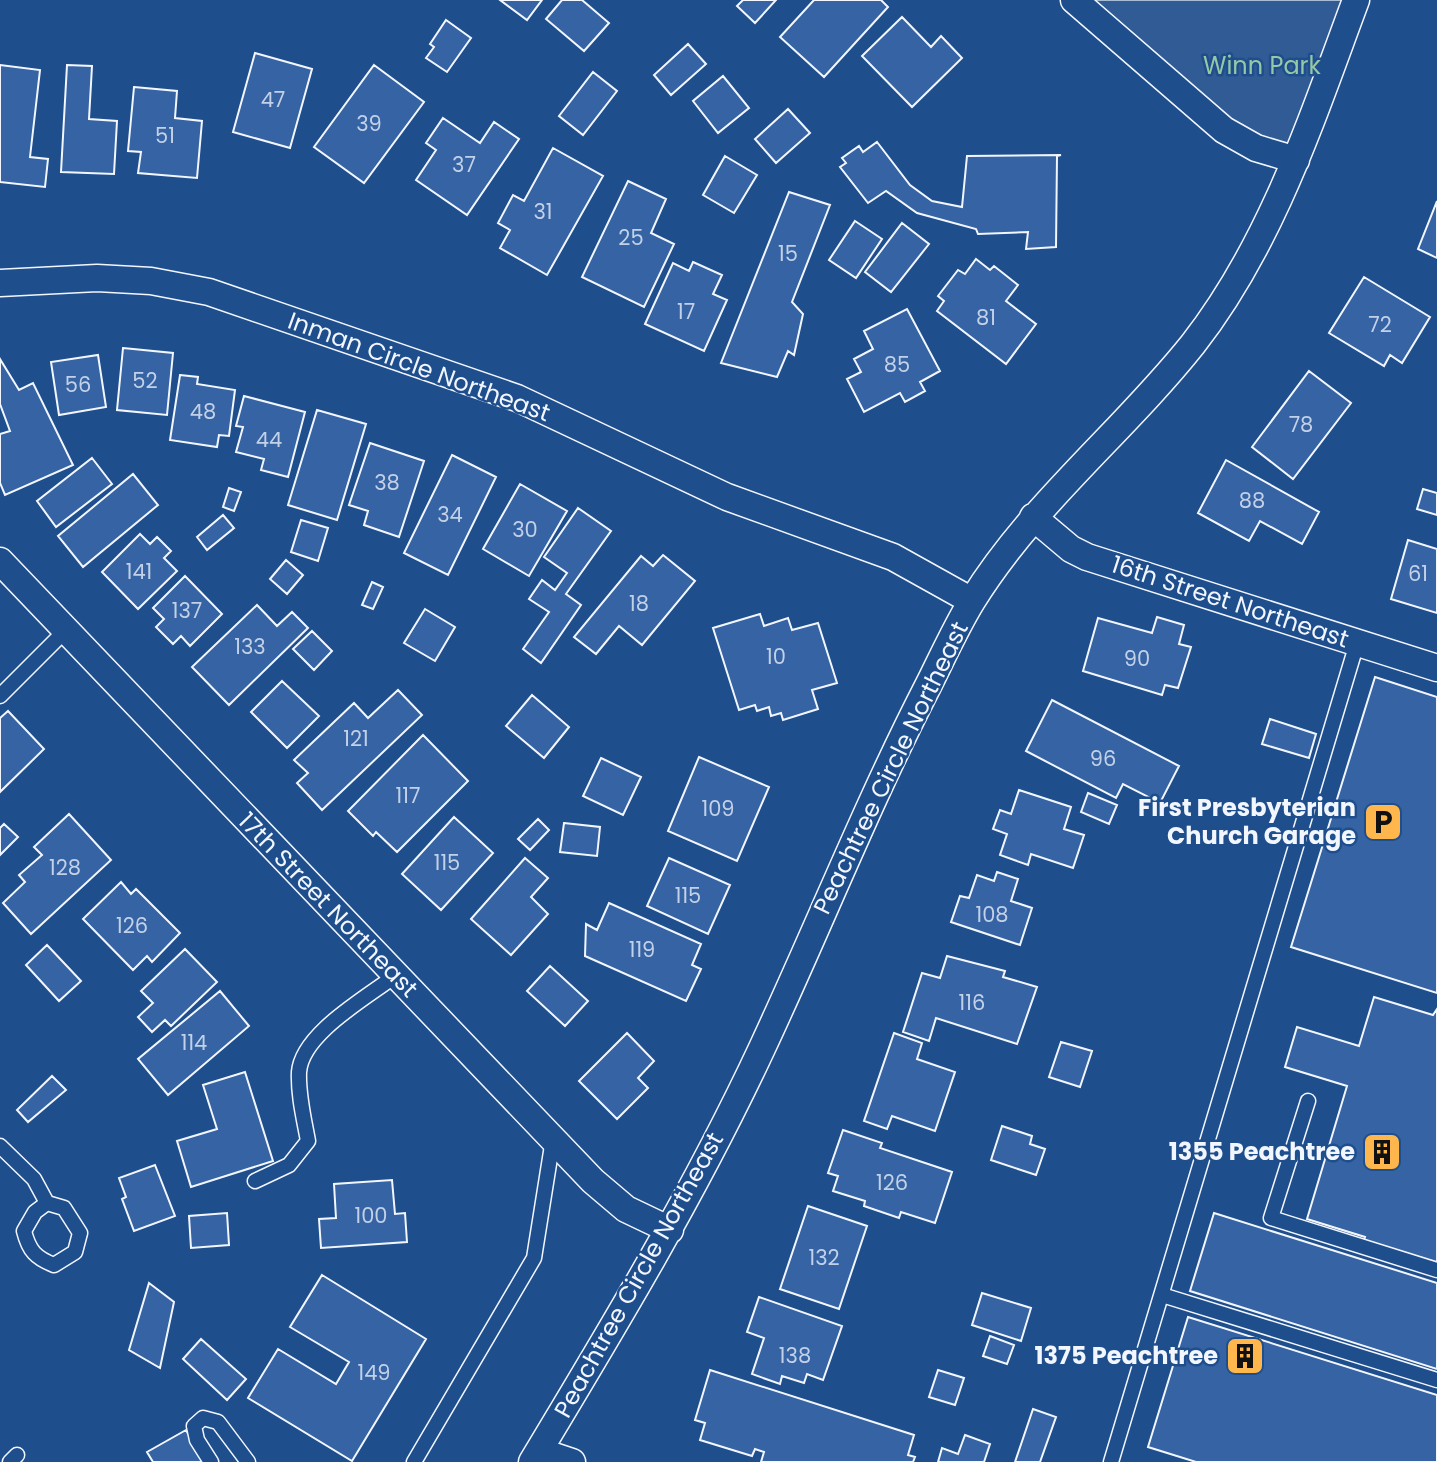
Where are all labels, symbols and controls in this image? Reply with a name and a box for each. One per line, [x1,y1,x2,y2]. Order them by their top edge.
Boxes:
park label: Winn Park [1203,49,1322,82]
house number: 47 [261,85,285,114]
house number: 39 [356,109,382,138]
house number: 51 [155,121,175,150]
house number: 37 [452,150,476,179]
house number: 31 [533,197,553,226]
house number: 25 [618,223,644,252]
house number: 15 [778,239,798,268]
house number: 17 [677,297,695,326]
house number: 81 [976,303,996,332]
street label: Inman Circle Northeast [283,304,555,429]
house number: 72 [1368,310,1392,339]
house number: 85 [884,350,910,379]
house number: 52 [132,366,158,395]
house number: 56 [65,370,91,399]
house number: 48 [190,397,216,426]
house number: 78 [1289,410,1313,439]
house number: 44 [256,425,282,454]
house number: 38 [374,468,400,497]
house number: 88 [1239,486,1265,515]
house number: 34 [437,500,463,529]
house number: 30 [512,515,538,544]
street label: 16th Street Northeast [1107,548,1353,655]
house number: 141 [126,557,152,586]
house number: 61 [1408,559,1428,588]
house number: 18 [629,589,649,618]
house number: 137 [172,596,202,625]
street label: Peachtree Circle Northeast [805,616,976,920]
house number: 133 [234,632,266,661]
house number: 10 [766,642,786,671]
house number: 90 [1124,644,1150,673]
house number: 121 [343,724,369,753]
house number: 96 [1090,744,1116,773]
house number: 117 [396,781,420,810]
place label: First Presbyterian Church Garage [1138,791,1356,852]
house number: 109 [701,794,735,823]
parking icon: First Presbyterian Church Garage [1362,801,1404,843]
street label: 17th Street Northeast [231,805,426,1004]
house number: 115 [434,848,460,877]
house number: 128 [49,853,81,882]
house number: 115 [675,881,701,910]
house number: 108 [975,900,1009,929]
house number: 126 [116,911,148,940]
house number: 119 [629,935,655,964]
house number: 116 [959,988,985,1017]
house number: 114 [181,1028,207,1057]
street label: Peachtree Circle Northeast [546,1126,731,1423]
building icon: 1355 Peachtree [1361,1131,1403,1173]
place label: 1355 Peachtree [1169,1135,1355,1168]
house number: 126 [876,1168,908,1197]
house number: 100 [354,1201,388,1230]
house number: 132 [808,1243,840,1272]
building icon: 1375 Peachtree [1224,1335,1266,1377]
place label: 1375 Peachtree [1035,1339,1218,1372]
house number: 138 [779,1341,811,1370]
house number: 149 [357,1358,391,1387]

